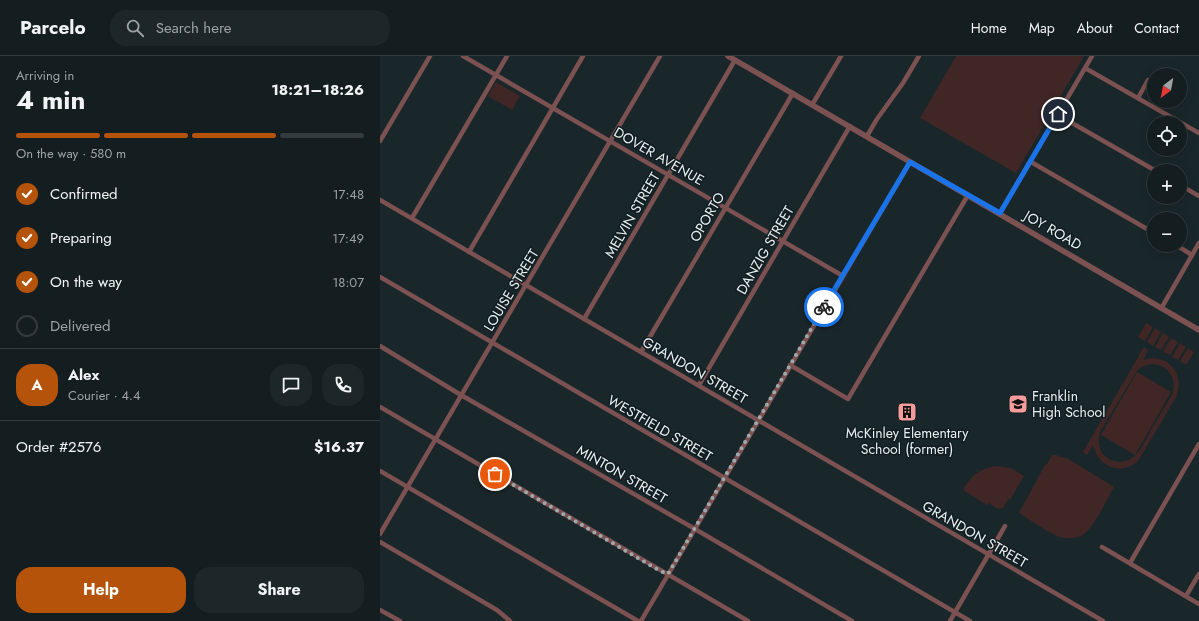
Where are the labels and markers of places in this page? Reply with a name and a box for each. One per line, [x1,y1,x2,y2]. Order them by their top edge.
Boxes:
pin [1041,97,1075,131]
place label: Franklin High School [1032,386,1105,422]
school or university icon: Franklin High School [1007,393,1029,415]
building icon: McKinley Elementary School (former) [896,401,918,423]
place label: McKinley Elementary School (former) [846,423,969,459]
pin [478,457,512,491]

